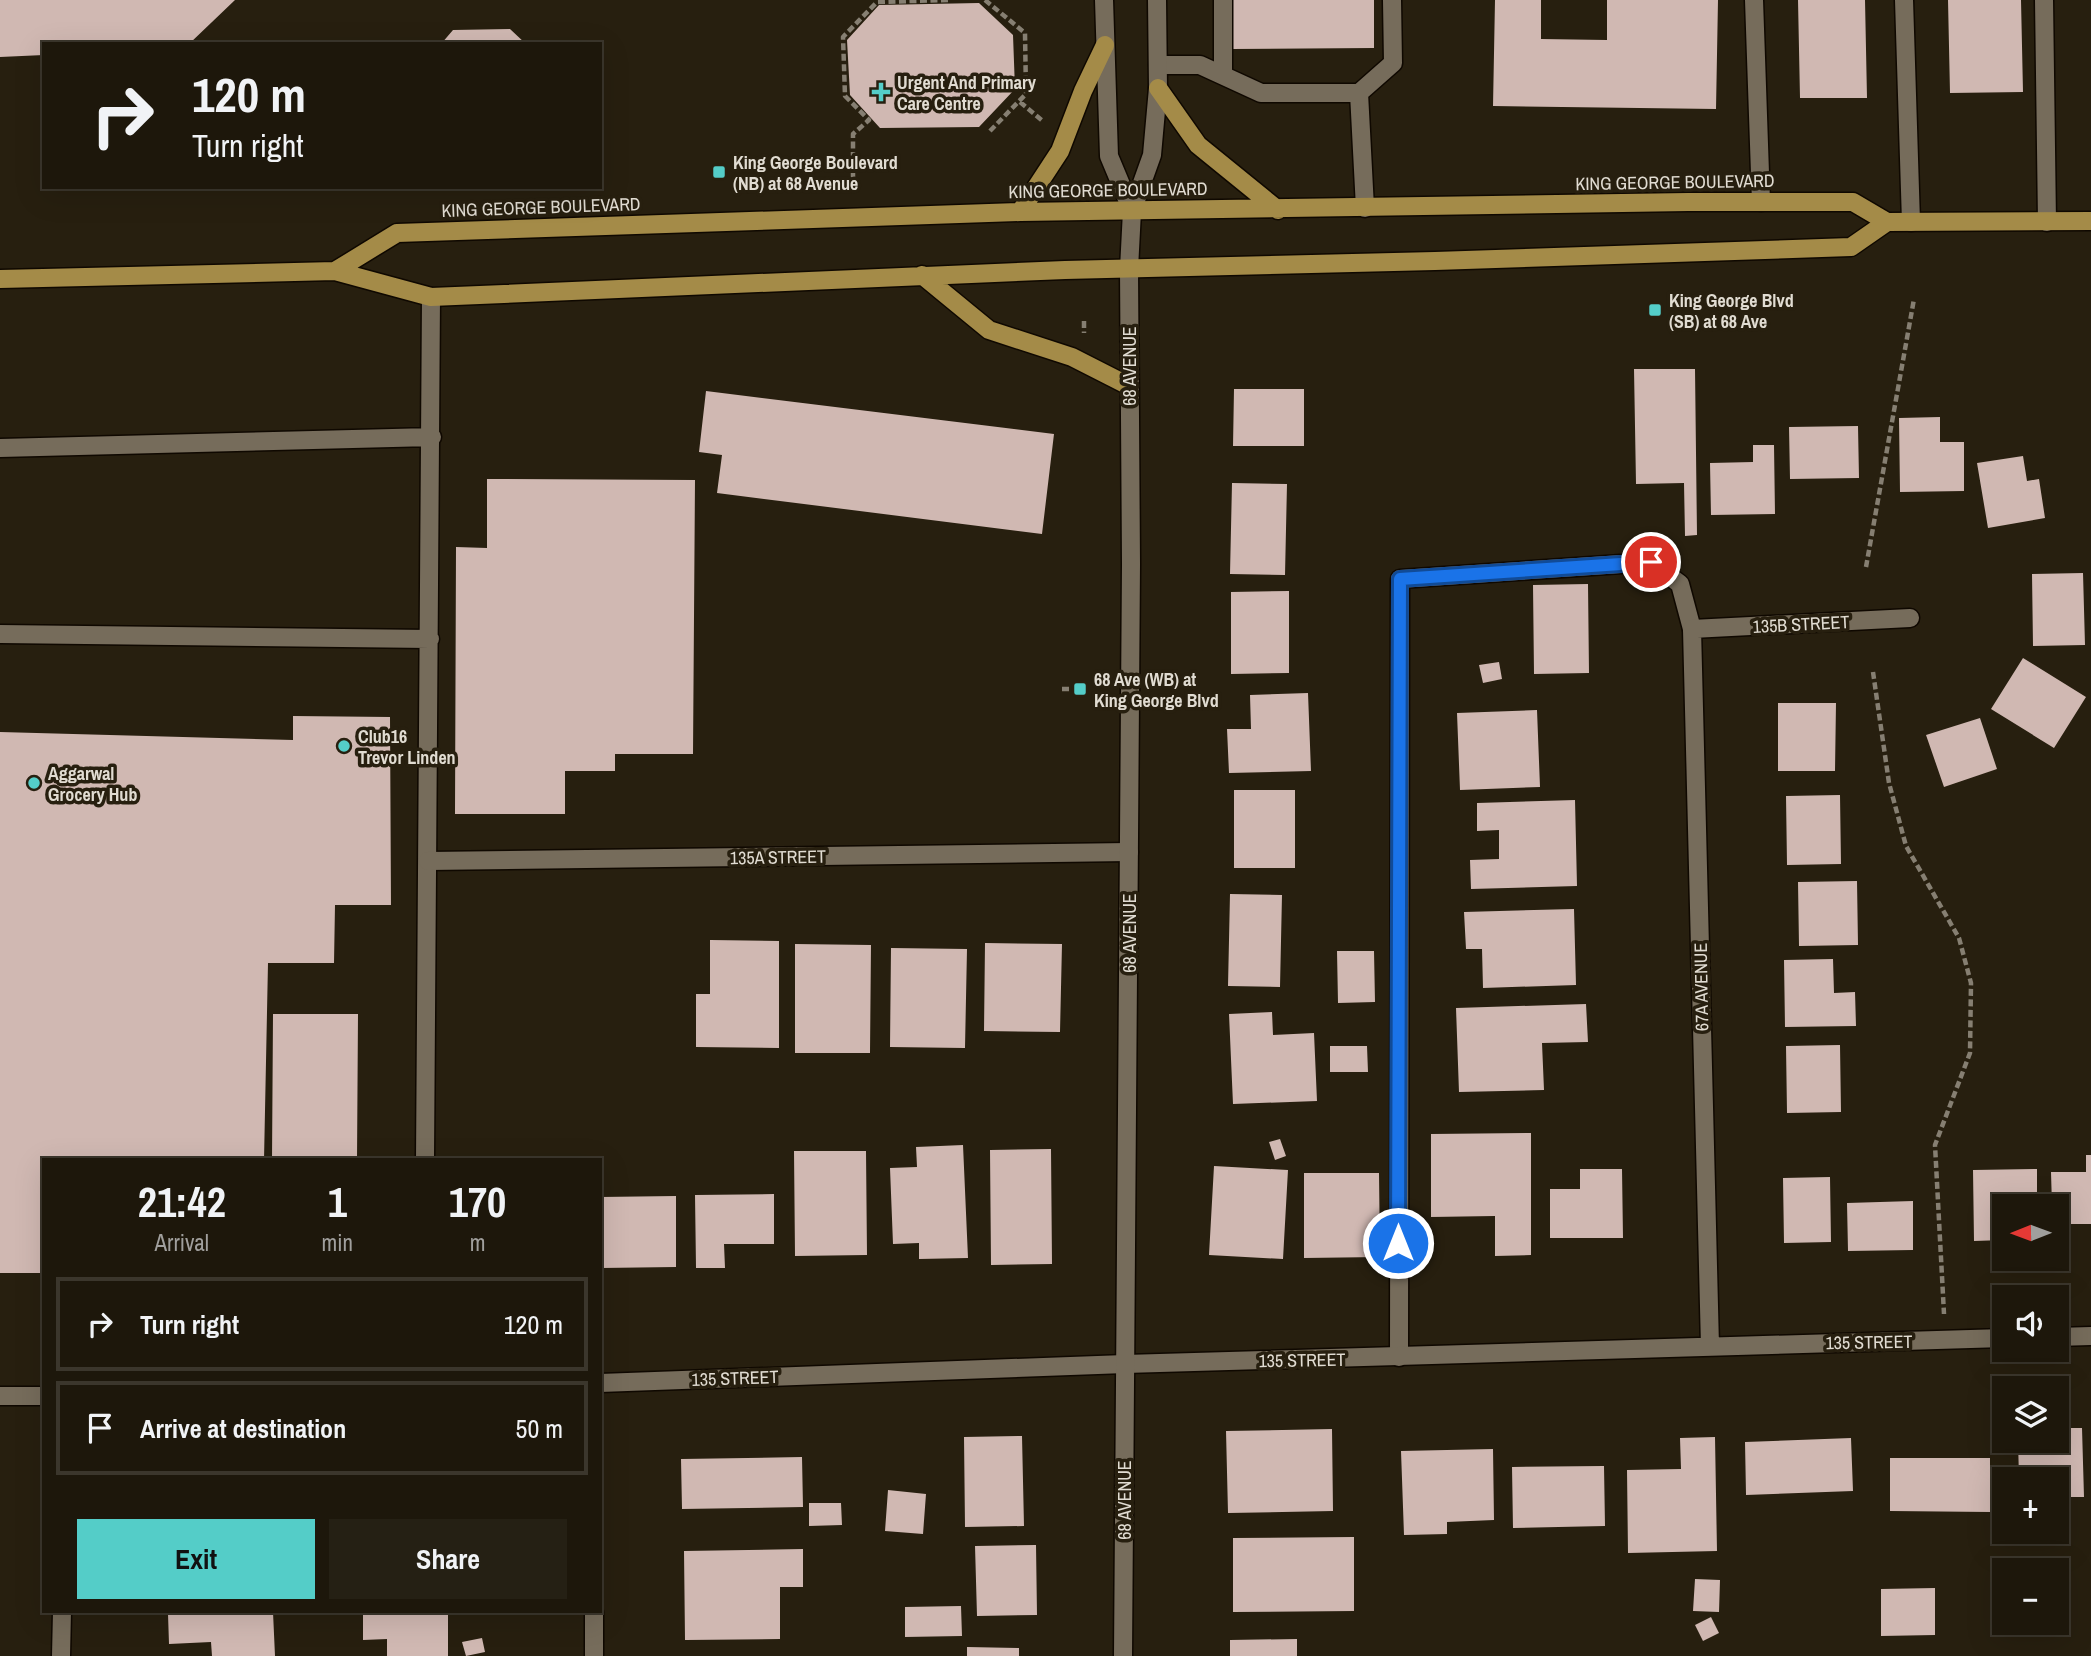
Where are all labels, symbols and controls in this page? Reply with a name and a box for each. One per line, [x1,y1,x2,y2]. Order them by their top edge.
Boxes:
text: 120 m [192,61,306,127]
icon: right [77,70,168,161]
place label: Urgent And Primary Care Centre [897,70,1037,116]
marker: Urgent And Primary Care Centre [871,82,891,102]
text: Turn right [192,124,304,167]
place label: King George Boulevard (NB) at 68 Avenue [733,150,898,196]
marker: King George Boulevard (NB) at 68 Avenue [711,164,727,180]
street label: KING GEORGE BOULEVARD [1575,168,1775,196]
street label: KING GEORGE BOULEVARD [1008,176,1208,204]
street label: KING GEORGE BOULEVARD [441,191,641,223]
place label: King George Blvd (SB) at 68 Ave [1669,288,1794,334]
marker: King George Blvd (SB) at 68 Ave [1647,302,1663,318]
street label: 68 AVENUE [1117,326,1142,406]
pin [1621,532,1681,592]
icon: arrive [1632,543,1670,581]
street label: 135B STREET [1752,609,1850,639]
place label: 68 Ave (WB) at King George Blvd [1094,667,1219,713]
marker: 68 Ave (WB) at King George Blvd [1072,681,1088,697]
place label: Club16 Trevor Linden [358,724,456,770]
marker: Club16 Trevor Linden [336,738,352,754]
place label: Aggarwal Grocery Hub [48,761,137,807]
marker: Aggarwal Grocery Hub [26,775,42,791]
street label: 135A STREET [730,844,826,870]
street label: 68 AVENUE [1117,893,1142,973]
street label: 67A AVENUE [1688,943,1714,1031]
text: 21:42 [138,1174,226,1230]
text: 1 [328,1174,347,1230]
text: 170 [449,1174,506,1230]
north arrow [1992,1194,2068,1270]
map controls [1992,1194,2069,1635]
position arrow [1361,1206,1435,1280]
text: Arrival [155,1227,209,1258]
text: min [322,1227,353,1258]
text: m [470,1227,485,1258]
button: sound [1992,1285,2069,1362]
icon: right [81,1305,119,1343]
text: Turn right [140,1307,239,1342]
text: 120 m [504,1307,563,1342]
street label: 135 STREET [1825,1329,1913,1355]
street label: 135 STREET [1258,1347,1346,1373]
street label: 135 STREET [691,1364,779,1392]
button: layers [1992,1376,2069,1453]
icon: arrive [81,1409,119,1447]
text: Arrive at destination [140,1411,346,1446]
text: 50 m [516,1411,563,1446]
street label: 68 AVENUE [1112,1460,1137,1540]
button: + [1992,1467,2069,1544]
button: Exit [77,1519,315,1599]
button: Share [329,1519,567,1599]
button: − [1992,1558,2069,1635]

